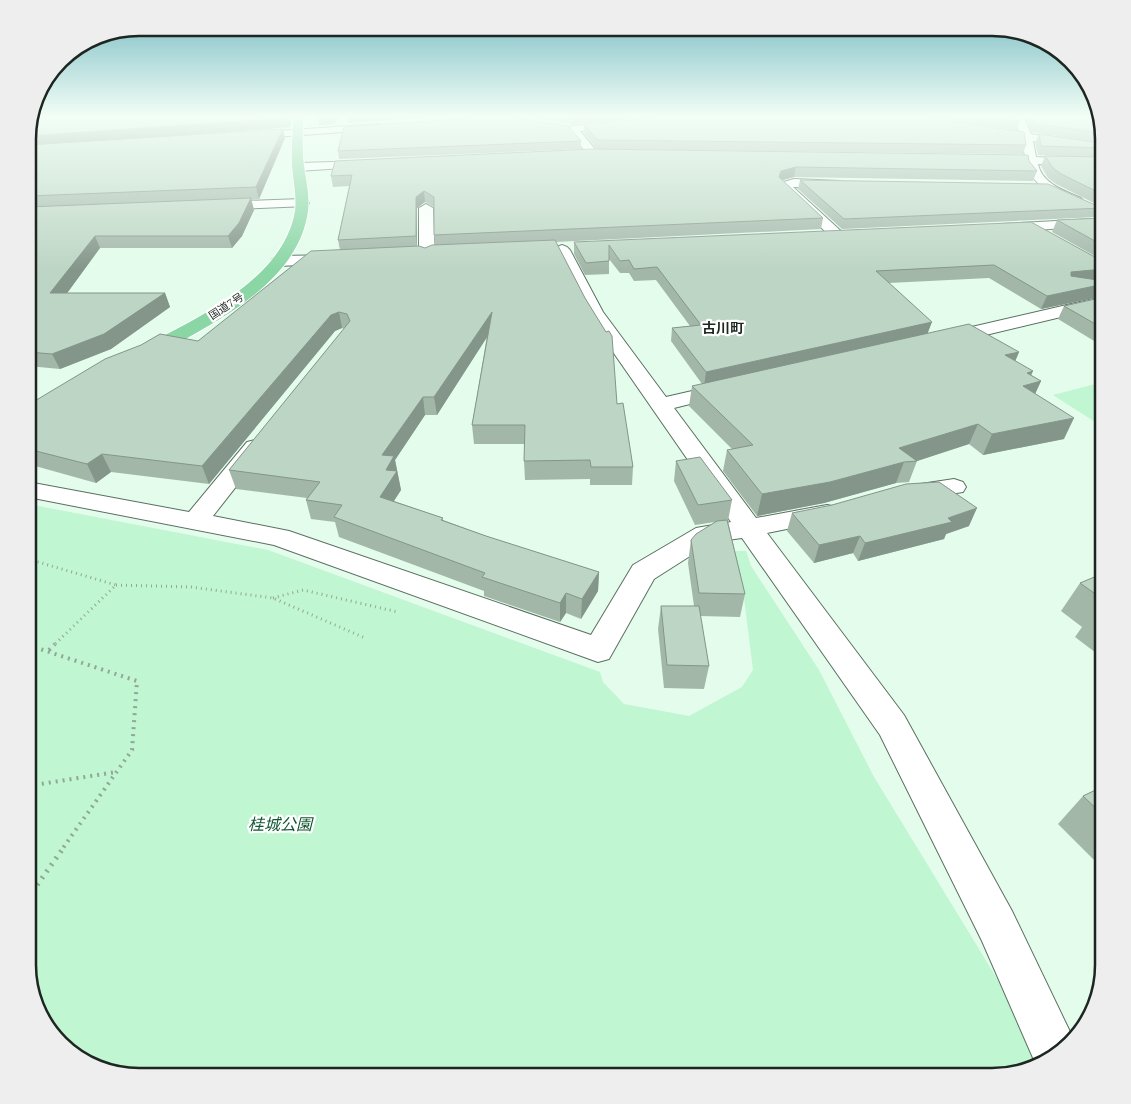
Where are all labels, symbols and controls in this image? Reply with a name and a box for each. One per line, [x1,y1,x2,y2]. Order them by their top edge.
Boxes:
street label: 国道7号 [206,290,246,322]
district label: 古川町 [702,318,744,337]
park label: 桂城公園 [248,813,314,835]

